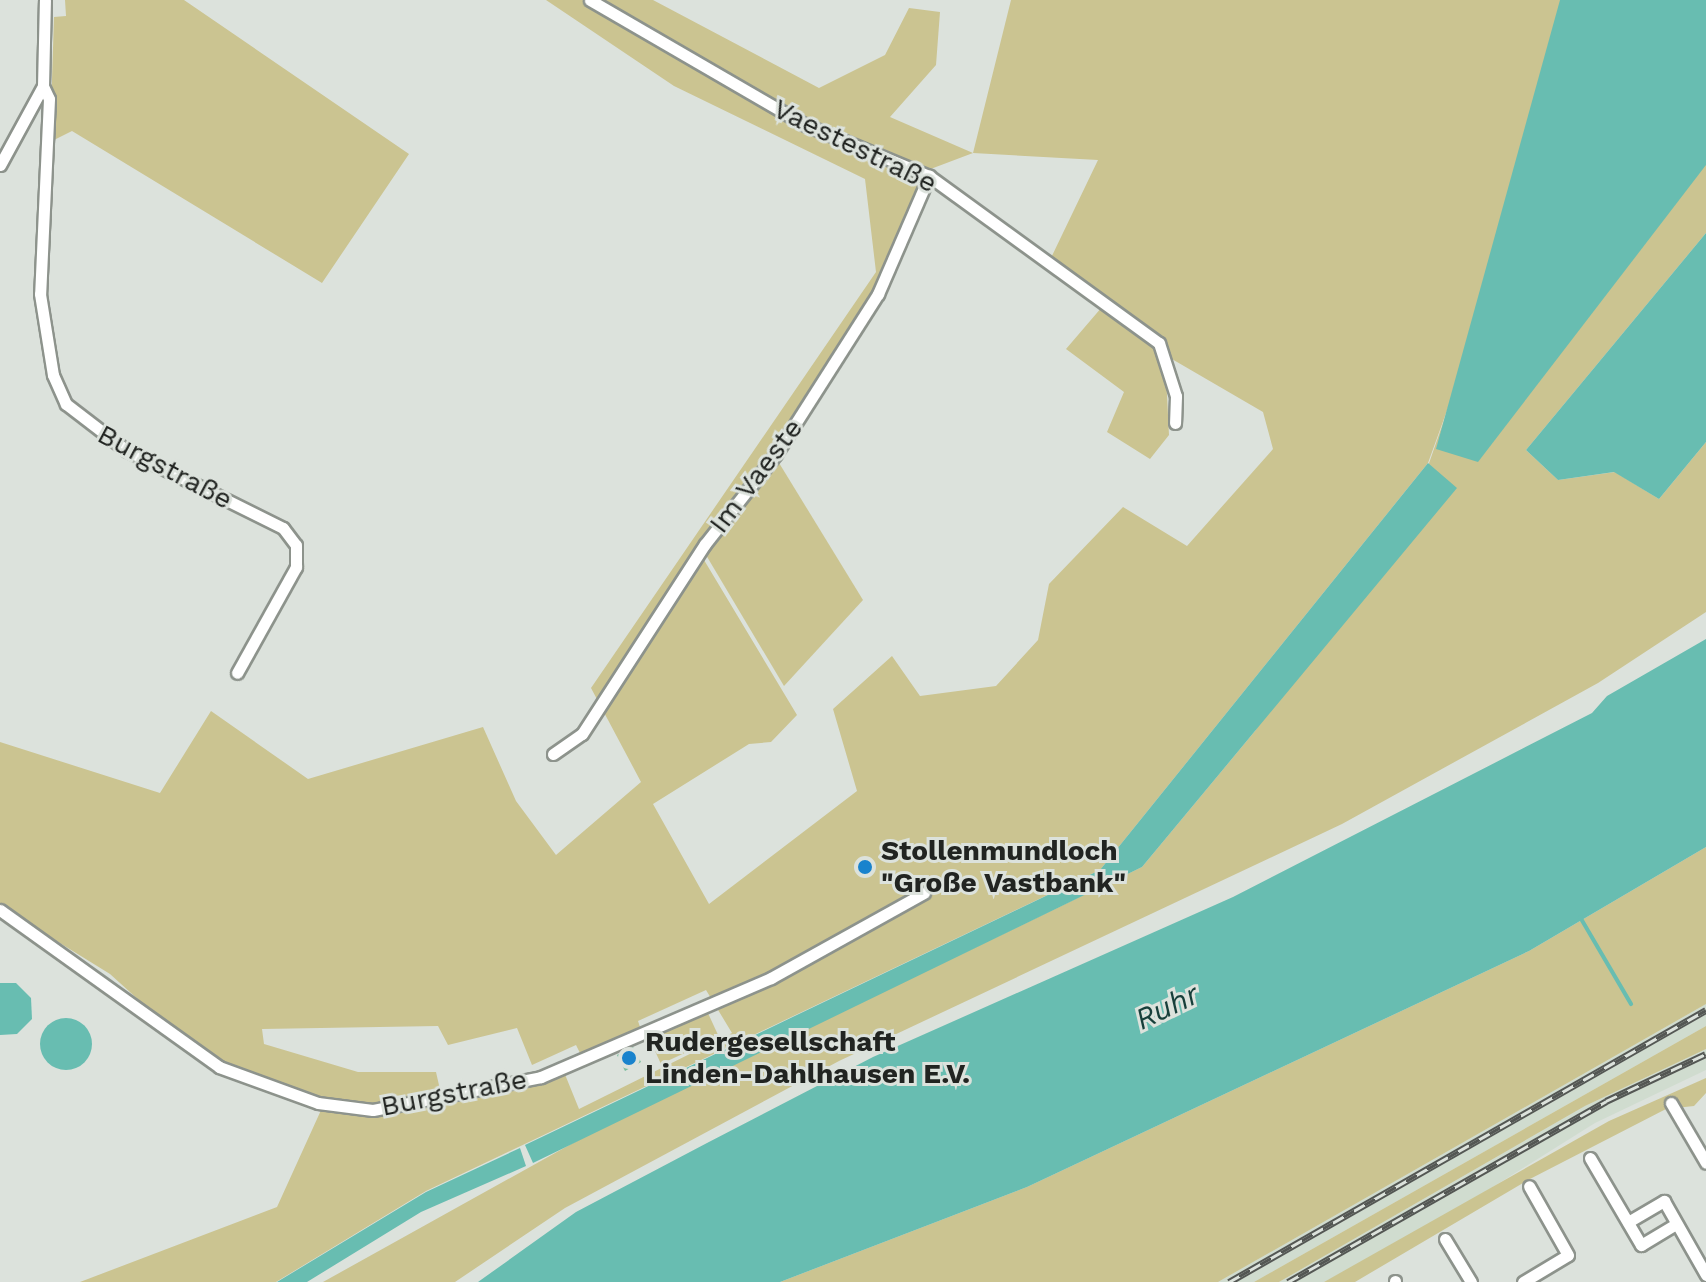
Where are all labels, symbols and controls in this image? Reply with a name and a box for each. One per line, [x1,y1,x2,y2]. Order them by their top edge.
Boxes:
street label: Vaestestraße [768,92,942,200]
street label: Im Vaeste [702,412,810,540]
street label: Burgstraße [92,417,238,517]
place label: Stollenmundloch "Große Vastbank" [881,834,1127,900]
marker: Stollenmundloch "Große Vastbank" [856,858,874,876]
water label: Ruhr [1129,976,1205,1038]
place label: Rudergesellschaft Linden-Dahlhausen E.V. [645,1025,970,1091]
marker: Rudergesellschaft Linden-Dahlhausen E.V. [620,1049,638,1067]
street label: Burgstraße [378,1062,530,1124]

